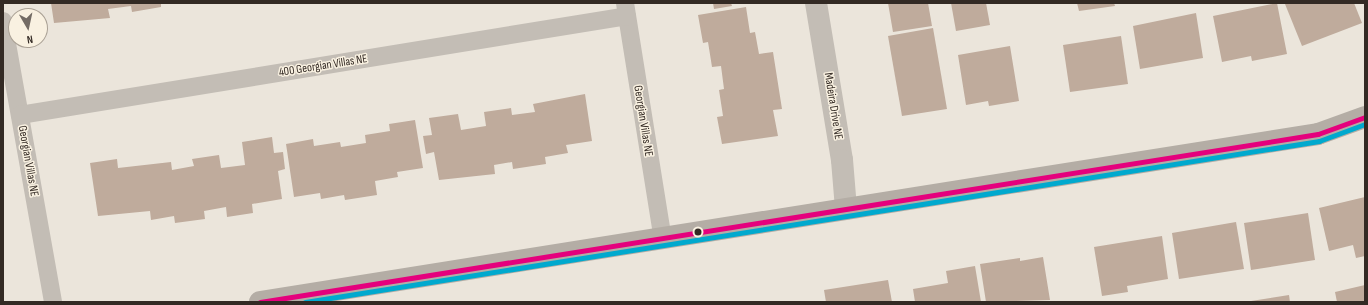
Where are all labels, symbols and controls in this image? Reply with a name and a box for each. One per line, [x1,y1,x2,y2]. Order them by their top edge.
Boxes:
north arrow [8,8,48,48]
text: N [26,32,34,46]
street label: 400 Georgian Villas NE [278,52,368,80]
street label: Madeira Drive NE [821,72,845,140]
street label: Georgian Villas NE [630,85,656,157]
street label: Georgian Villas NE [15,124,41,198]
unlabelled marker [693,227,703,237]

